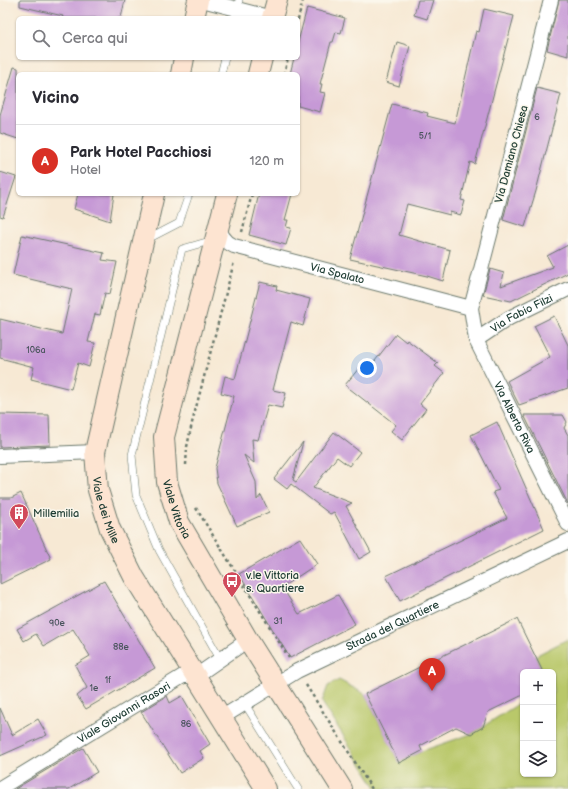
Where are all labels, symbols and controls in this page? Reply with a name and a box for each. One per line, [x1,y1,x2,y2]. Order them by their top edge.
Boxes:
search box [16,16,300,60]
icon: search [30,27,52,49]
text: Cerca qui [62,29,128,48]
text: Vicino [32,88,79,108]
street label: Via Damiano Chiesa [492,104,531,204]
house number: 6 [534,112,540,123]
house number: 5/1 [419,131,431,142]
text: Park Hotel Pacchiosi [70,143,211,162]
text: A [41,153,49,169]
text: 120 m [249,153,284,169]
text: Hotel [70,162,101,178]
street label: Via Spalato [309,260,366,287]
street label: Via Fabio Filzi [488,292,555,335]
house number: 106a [26,345,46,356]
your location [357,358,377,378]
street label: Via Alberto Riva [491,380,538,455]
street label: Viale dei Mille [90,476,122,546]
street label: Viale Vittoria [160,478,193,541]
building icon: Millemilia [8,502,30,530]
place label: Millemilia [33,507,79,520]
place label: v.le Vittoria s. Quartiere [245,569,305,595]
bus stop icon: v.le Vittoria s. Quartiere [221,570,243,598]
street label: Strada del Quartiere [344,598,442,654]
house number: 31 [273,616,283,627]
house number: 90e [49,618,66,629]
house number: 88e [113,642,130,653]
pin: A [419,658,445,691]
map controls [520,669,556,777]
button: + [520,669,556,705]
house number: 1f [105,675,111,686]
street label: Viale Giovanni Rasori [75,679,173,746]
house number: 1e [90,683,99,694]
button: − [520,705,556,741]
house number: 86 [181,719,192,730]
button: layers [520,741,556,777]

